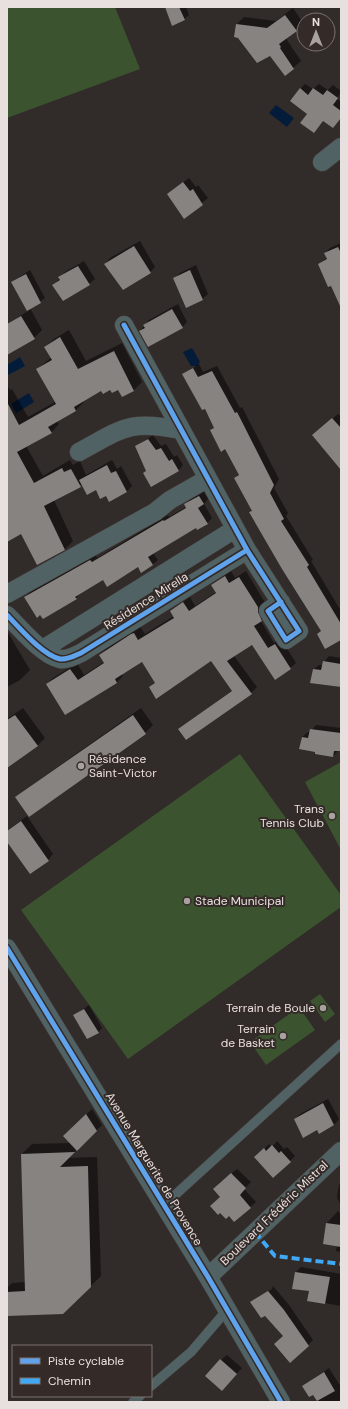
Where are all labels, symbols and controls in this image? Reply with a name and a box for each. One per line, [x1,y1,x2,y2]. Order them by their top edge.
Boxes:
north arrow [296,12,336,52]
text: N [312,15,320,29]
street label: Résidence Mirella [101,569,191,633]
place label: Résidence Saint-Victor [89,751,157,781]
marker: Résidence Saint-Victor [76,761,86,771]
place label: Trans Tennis Club [260,801,324,831]
marker: Trans Tennis Club [327,811,337,821]
place label: Stade Municipal [195,893,284,909]
marker: Stade Municipal [182,896,192,906]
place label: Terrain de Boule [226,1000,315,1016]
marker: Terrain de Boule [318,1003,328,1013]
place label: Terrain de Basket [221,1021,275,1051]
marker: Terrain de Basket [278,1031,288,1041]
street label: Avenue Marguerite de Provence [102,1089,206,1249]
street label: Boulevard Frédéric Mistral [217,1157,331,1269]
legend [12,1345,152,1397]
text: Piste cyclable [48,1353,124,1369]
text: Chemin [48,1373,91,1389]

